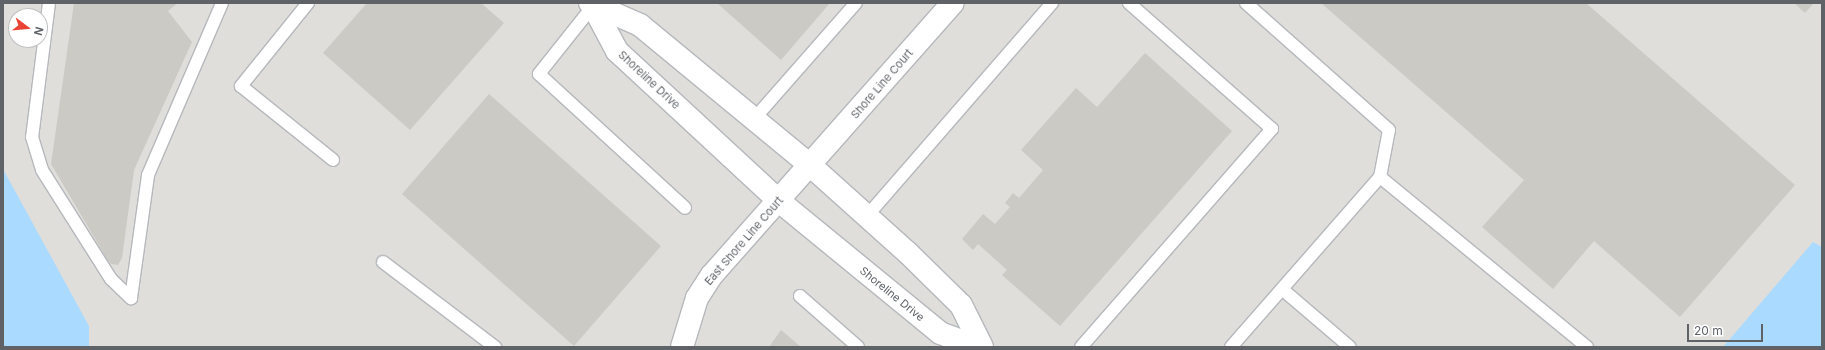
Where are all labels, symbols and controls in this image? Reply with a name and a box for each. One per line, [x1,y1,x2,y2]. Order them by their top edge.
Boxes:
north arrow [8,8,48,48]
text: N [31,25,46,37]
street label: Shore Line Court [848,47,916,121]
street label: Shoreline Drive [616,48,682,112]
street label: East Shore Line Court [702,194,786,288]
street label: Shoreline Drive [857,264,927,324]
scale bar [1689,316,1765,342]
text: 20 m [1694,323,1723,338]

